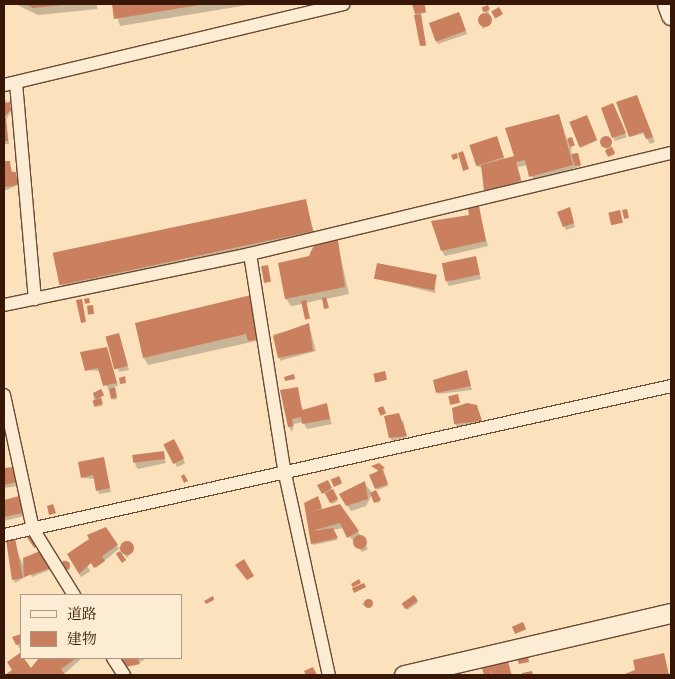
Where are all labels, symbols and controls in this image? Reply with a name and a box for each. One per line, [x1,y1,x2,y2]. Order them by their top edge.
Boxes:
legend [20,594,182,659]
text: 道路 [67,608,97,623]
text: 建物 [67,633,97,648]

